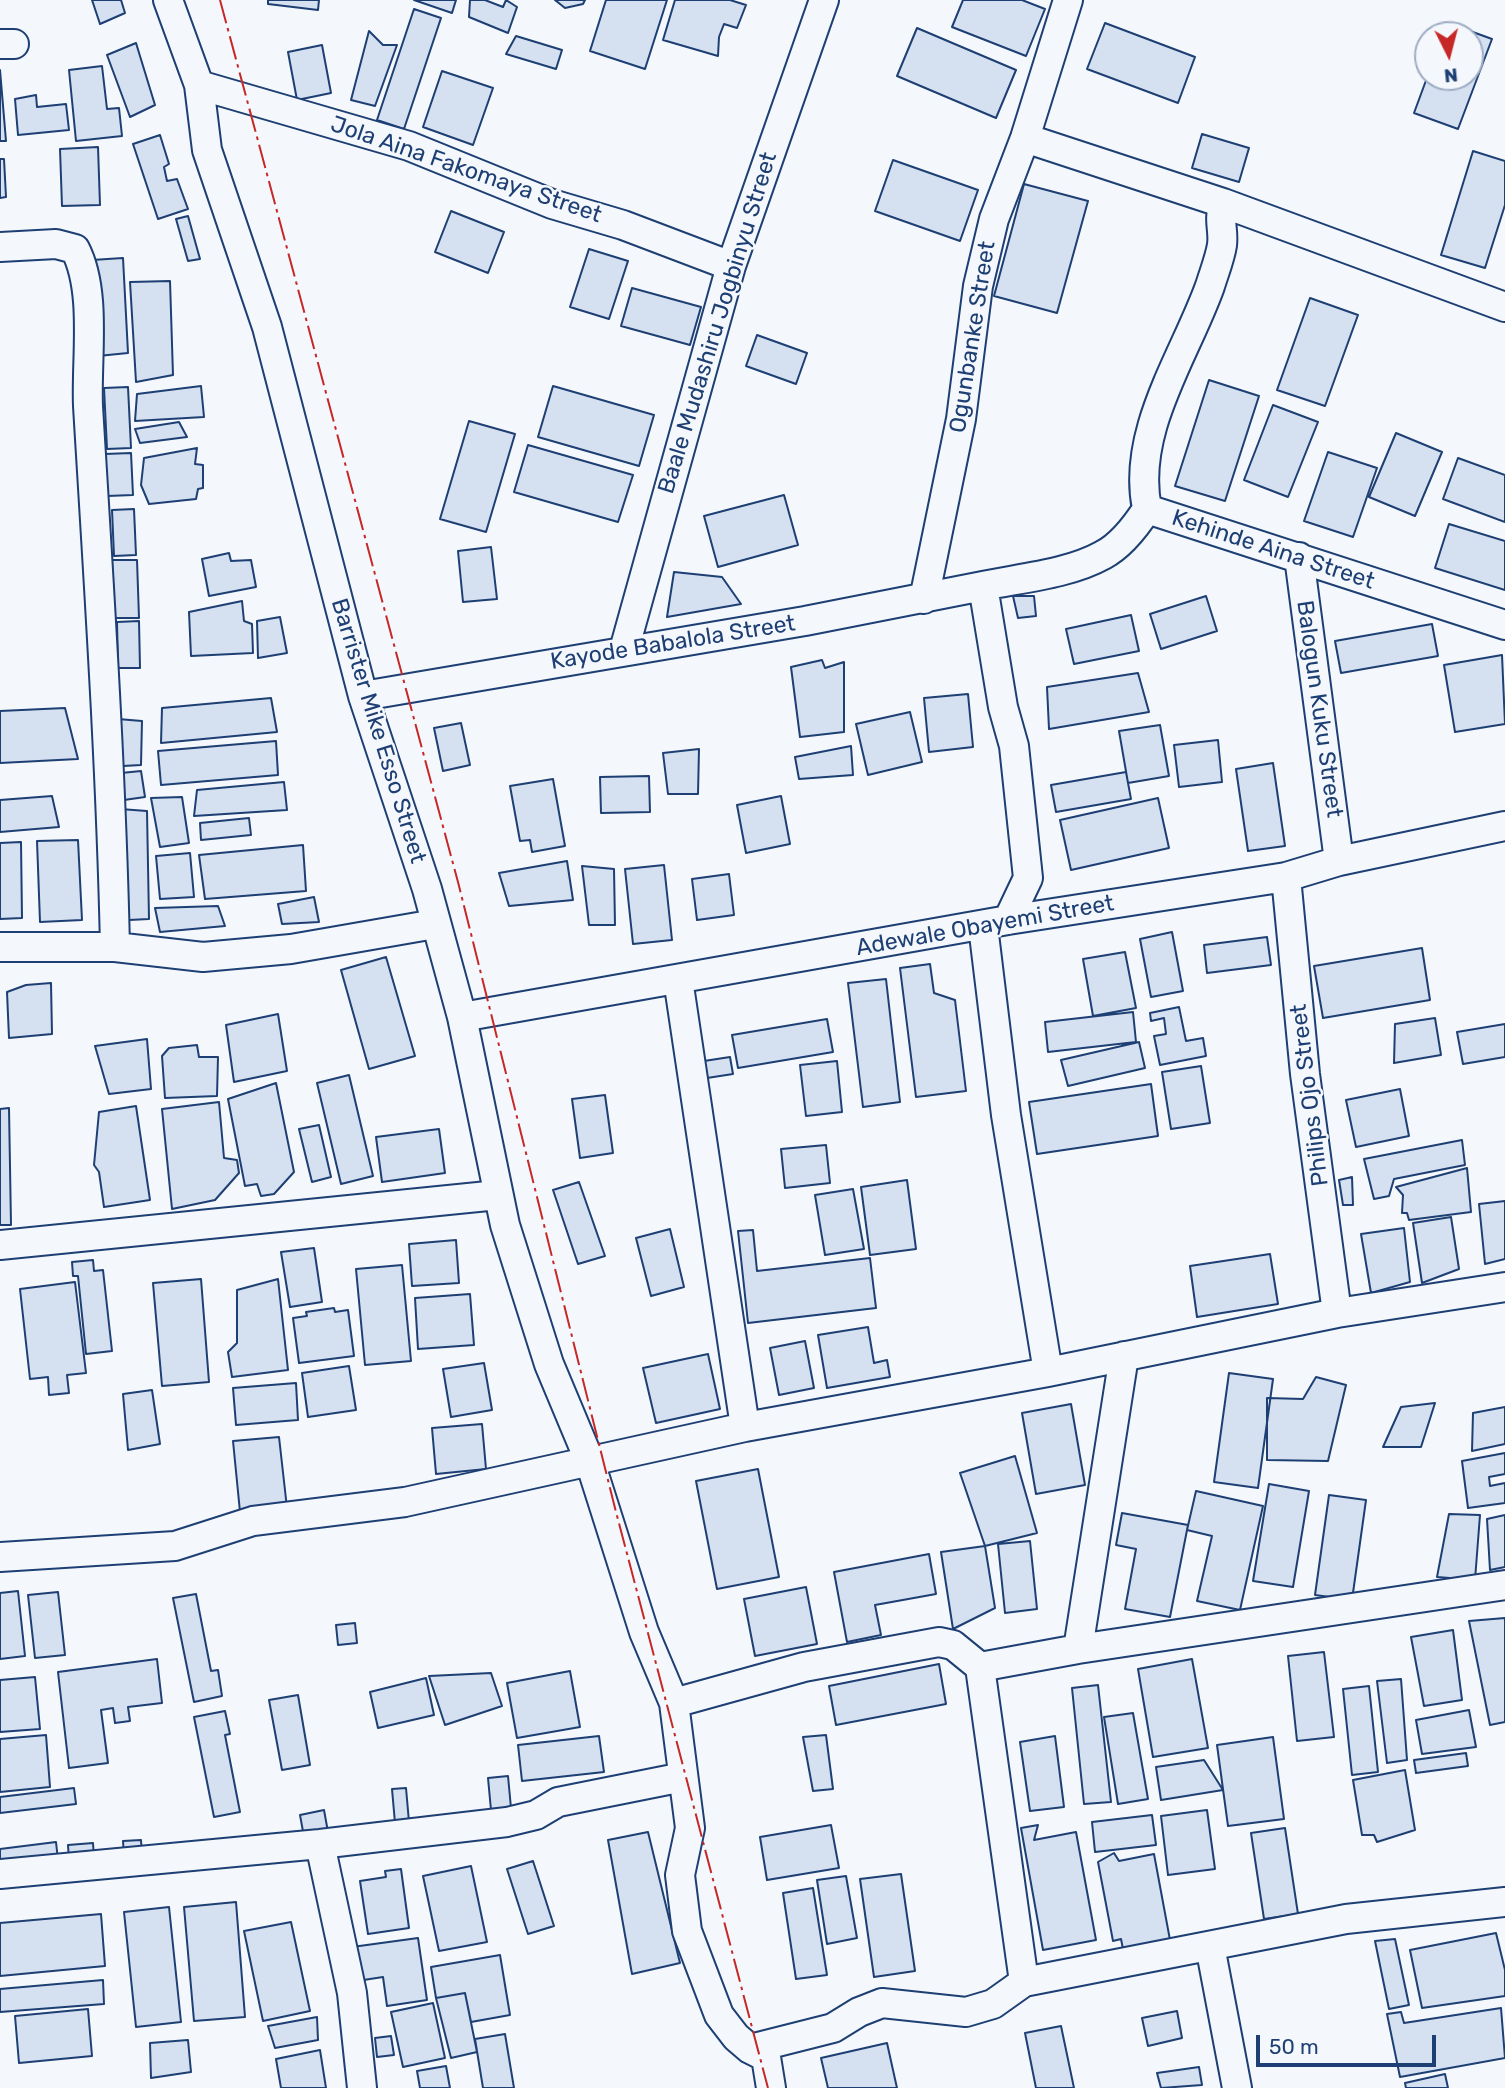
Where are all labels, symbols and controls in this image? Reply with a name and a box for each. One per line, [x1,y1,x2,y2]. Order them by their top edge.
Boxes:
north arrow [1414,21,1484,91]
text: N [1443,63,1459,88]
street label: Jola Aina Fakomaya Street [327,111,605,229]
street label: Baale Mudashiru Jogbinyu Street [653,149,783,497]
street label: Ogunbanke Street [944,239,1002,435]
street label: Kehinde Aina Street [1168,504,1378,596]
street label: Barrister Mike Esso Street [325,595,431,867]
street label: Balogun Kuku Street [1290,599,1348,819]
street label: Kayode Babalola Street [549,610,797,676]
street label: Adewale Obayemi Street [854,890,1116,962]
street label: Philips Ojo Street [1285,1002,1335,1188]
scale bar [1260,2022,1440,2066]
text: 50 m [1269,2034,1319,2059]

